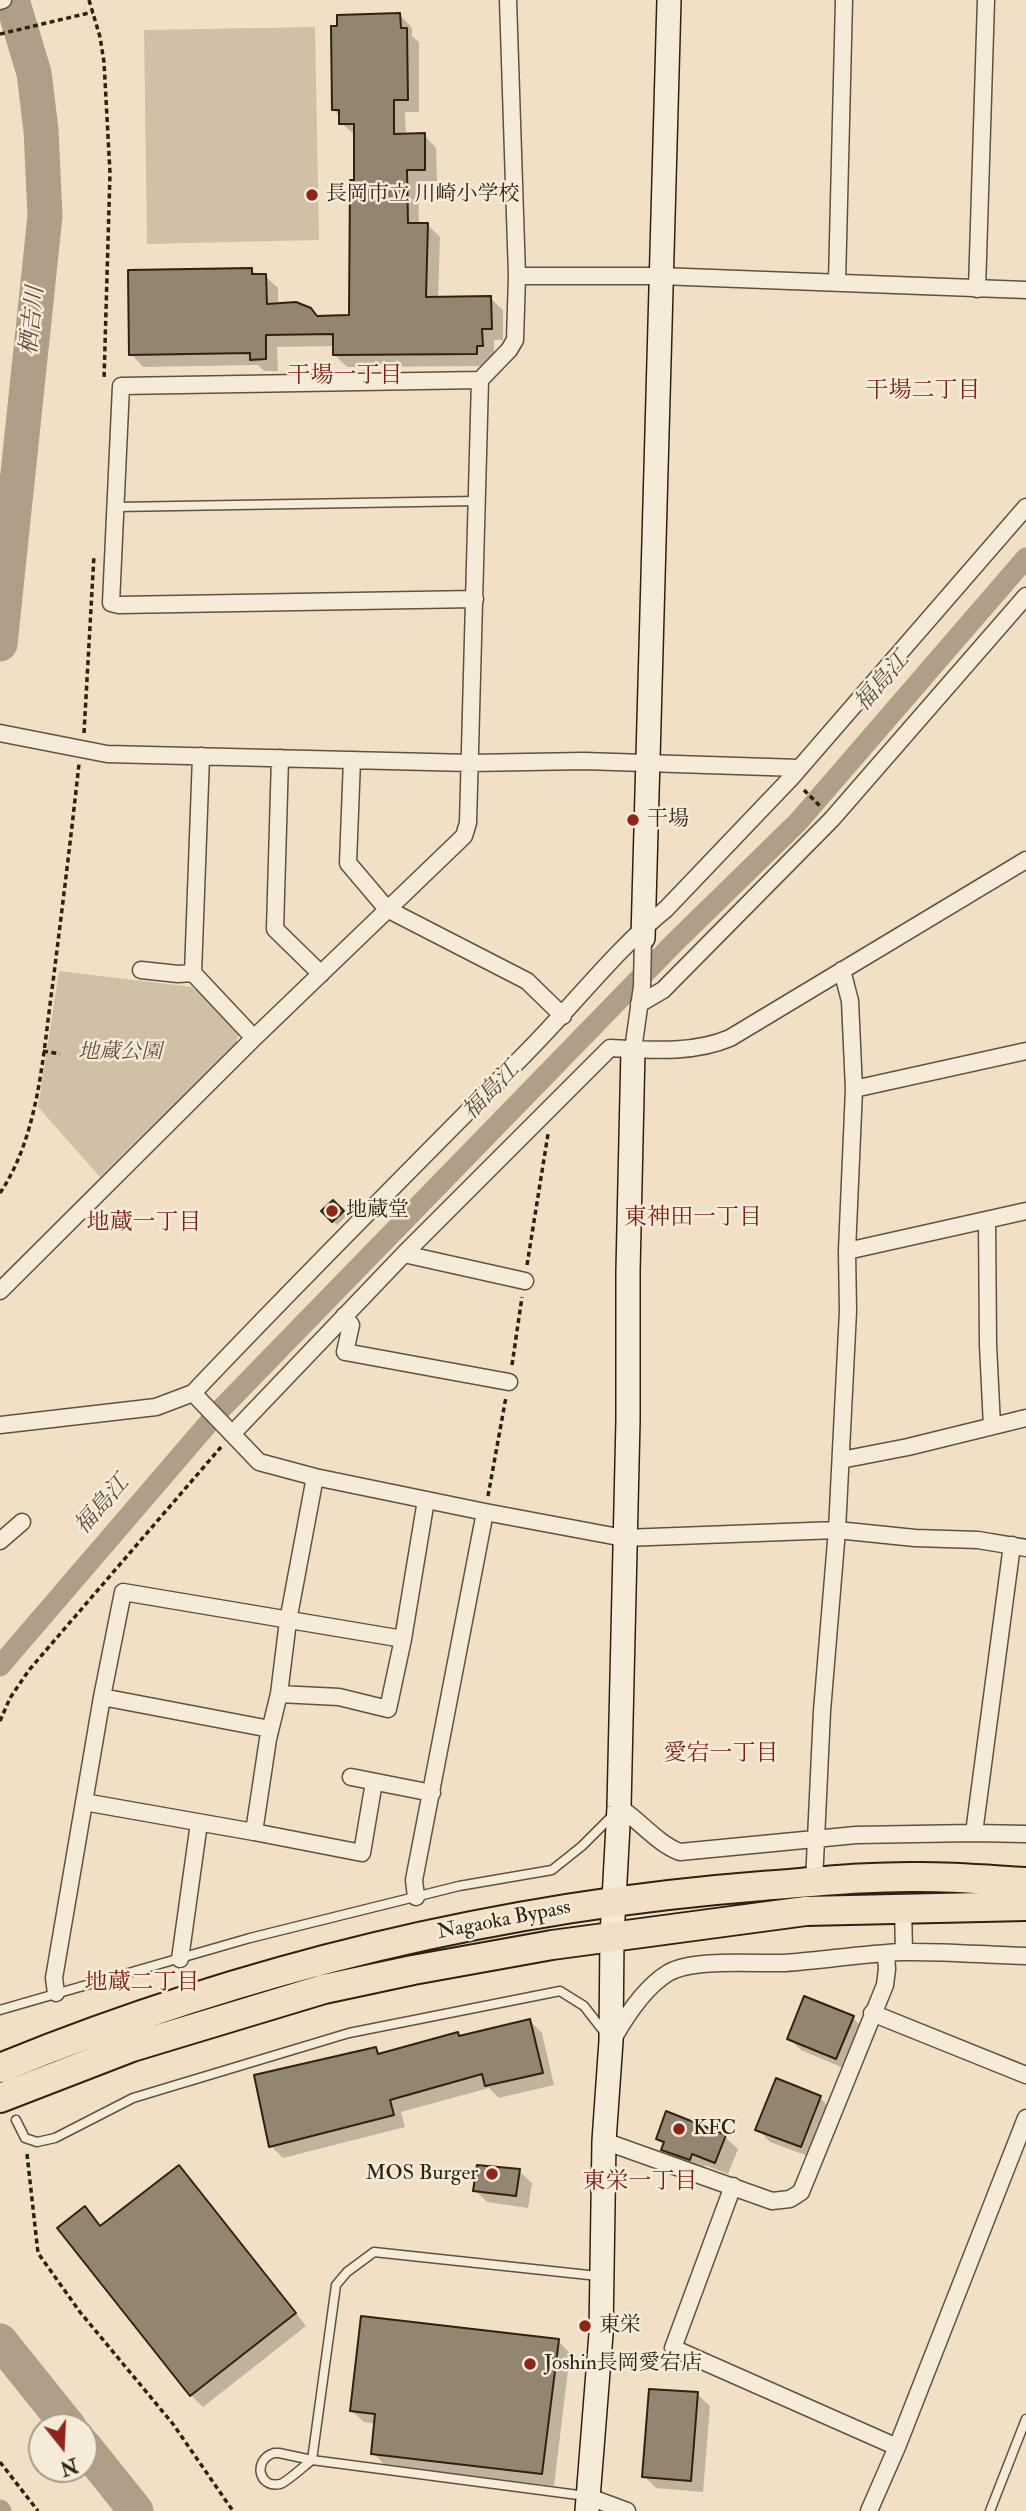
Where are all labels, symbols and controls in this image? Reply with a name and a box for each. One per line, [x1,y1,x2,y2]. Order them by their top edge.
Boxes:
place label: 長岡市立 川崎小学校 [326,182,519,208]
marker: 長岡市立 川崎小学校 [304,187,320,203]
water label: 栖吉川 [17,285,51,357]
district label: 干場一丁目 [288,363,402,391]
district label: 干場二丁目 [866,378,980,406]
water label: 福島江 [850,648,916,718]
place label: 干場 [647,807,689,833]
marker: 干場 [625,812,641,828]
park label: 地蔵公園 [78,1040,162,1066]
water label: 福島江 [458,1058,526,1126]
place label: 地蔵堂 [346,1198,409,1224]
marker: 地蔵堂 [324,1203,340,1219]
district label: 東神田一丁目 [624,1205,762,1233]
district label: 地蔵一丁目 [87,1210,201,1238]
water label: 福島江 [70,1471,136,1541]
district label: 愛宕一丁目 [664,1741,778,1769]
street label: Nagaoka Bypass [435,1896,573,1946]
district label: 地蔵二丁目 [85,1970,199,1998]
place label: KFC [693,2116,736,2142]
marker: KFC [671,2121,687,2137]
place label: MOS Burger [365,2161,478,2187]
marker: MOS Burger [484,2166,500,2182]
district label: 東栄一丁目 [583,2169,697,2197]
place label: 東栄 [599,2313,641,2339]
marker: 東栄 [577,2318,593,2334]
place label: Joshin長岡愛宕店 [544,2351,702,2377]
marker: Joshin長岡愛宕店 [522,2356,538,2372]
north arrow [28,2413,98,2483]
text: N [57,2452,81,2480]

